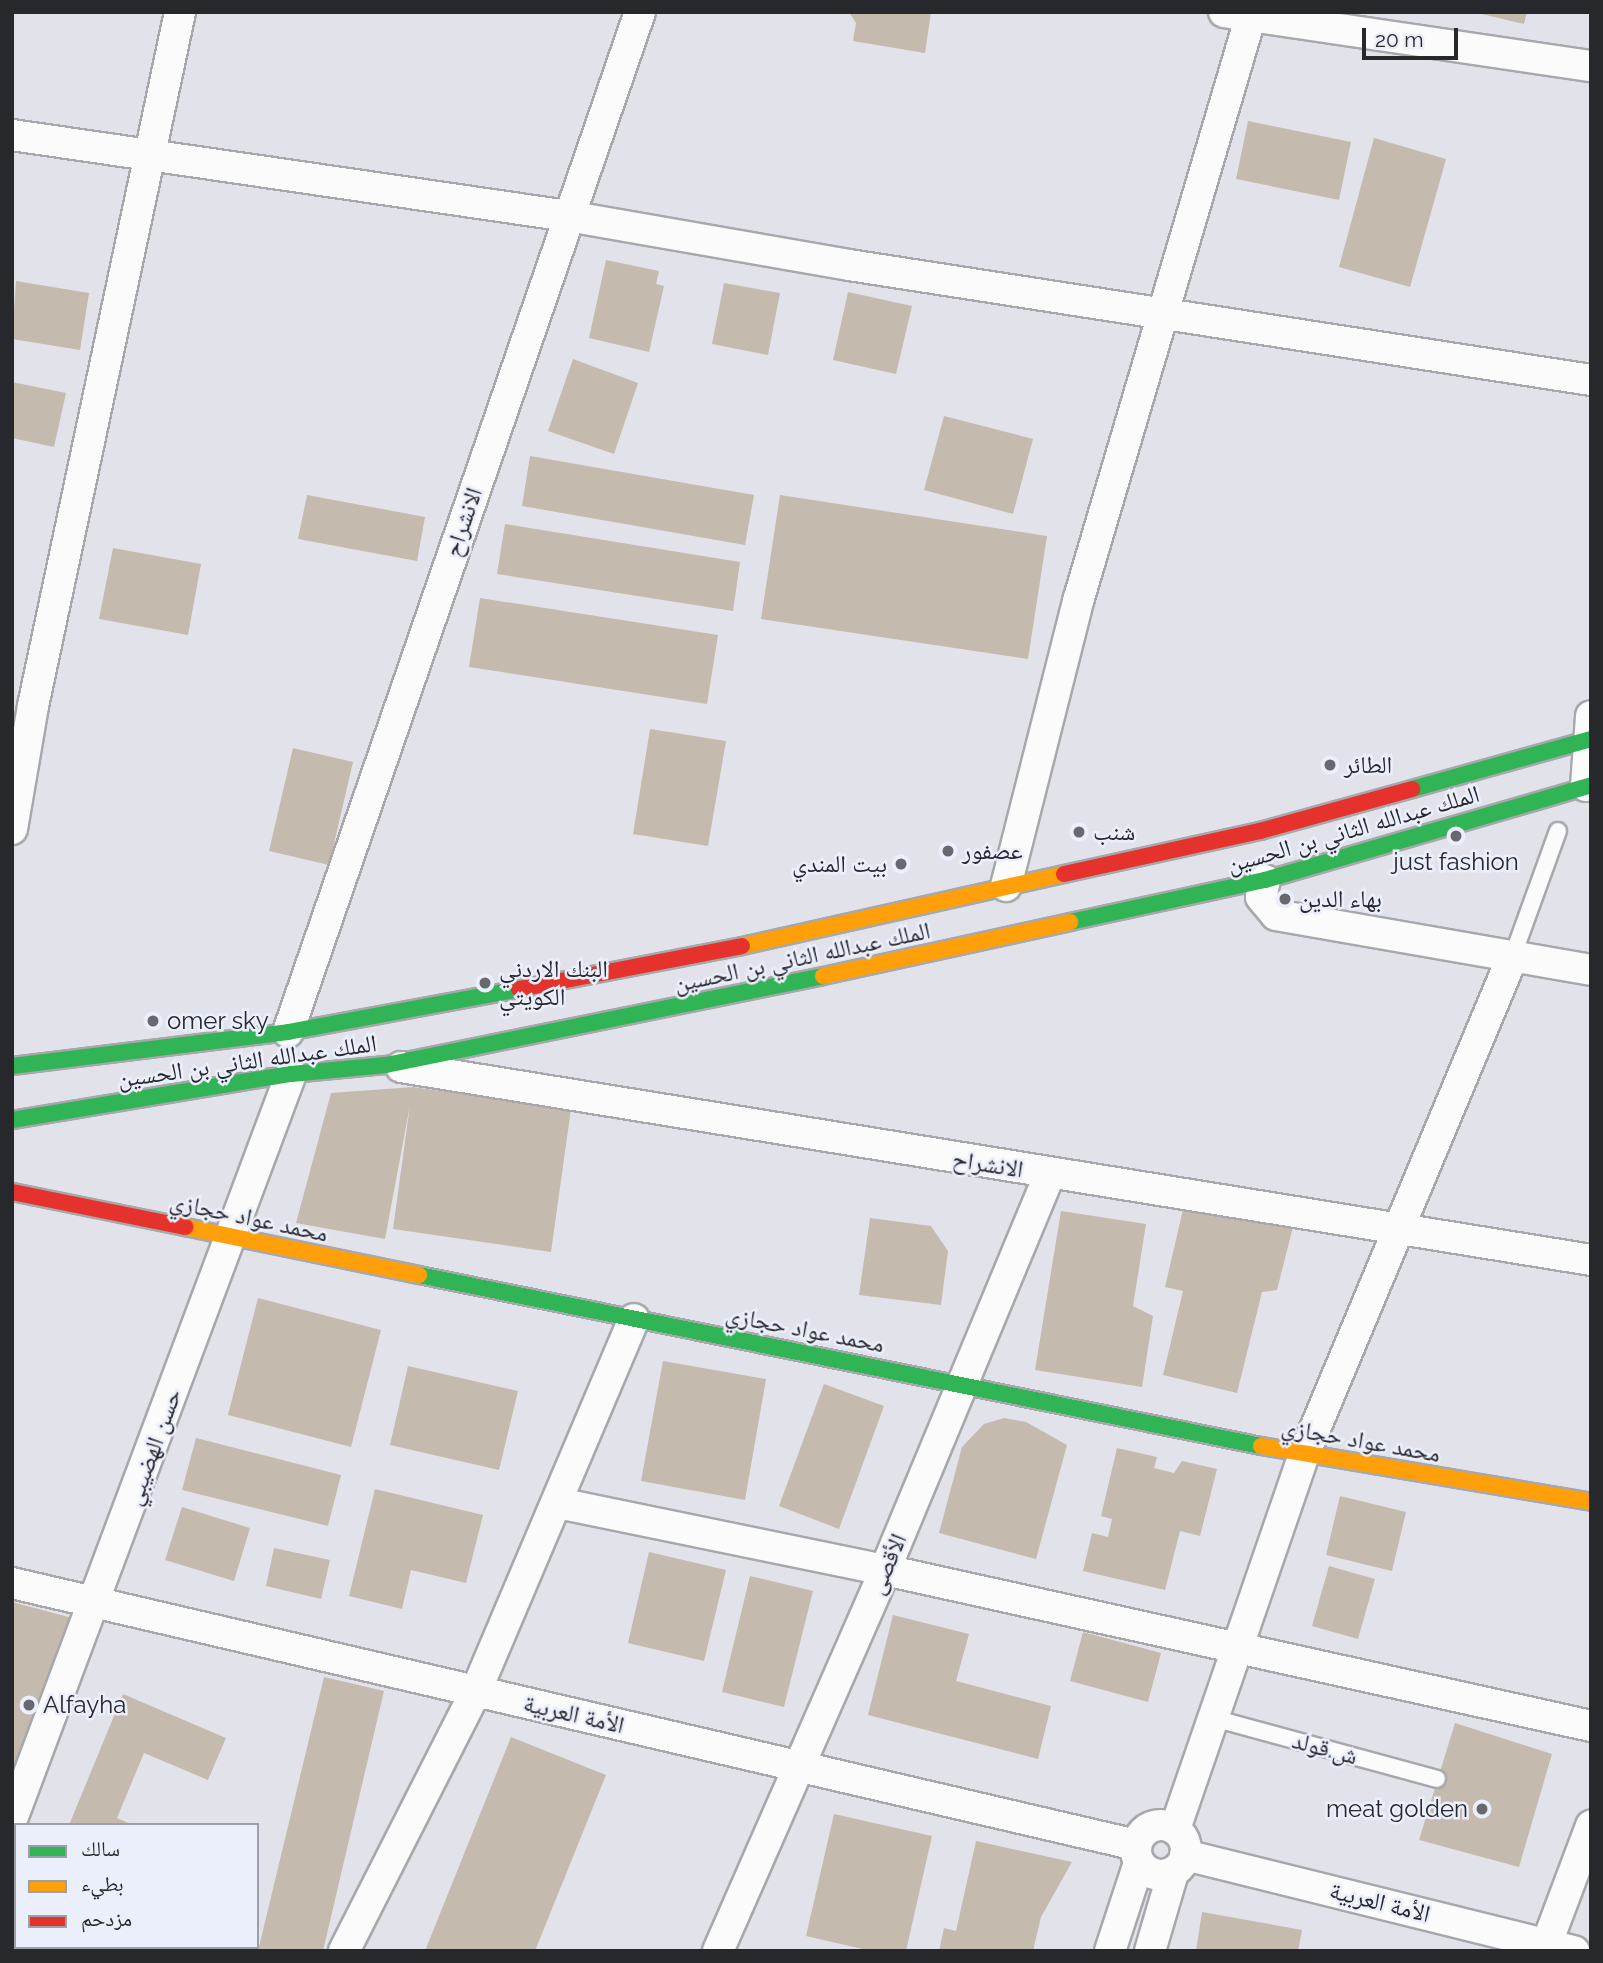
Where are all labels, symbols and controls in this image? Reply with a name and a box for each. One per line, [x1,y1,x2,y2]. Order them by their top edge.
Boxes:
scale bar [1365,14,1461,58]
text: 20 m [1375,27,1423,52]
street label: الانشراح [438,484,488,560]
place label: الطائر [1344,751,1392,779]
marker: الطائر [1322,757,1338,773]
street label: الملك عبدالله الثاني بن الحسين [1223,779,1483,879]
place label: شنب [1093,818,1135,846]
marker: شنب [1071,824,1087,840]
marker: just fashion [1448,828,1464,844]
place label: عصفور [962,837,1023,865]
marker: عصفور [940,843,956,859]
place label: just fashion [1393,848,1519,876]
place label: بيت المندي [792,850,887,878]
marker: بيت المندي [893,856,909,872]
place label: بهاء الدين [1299,885,1382,913]
marker: بهاء الدين [1277,891,1293,907]
street label: الملك عبدالله الثاني بن الحسين [671,916,933,998]
place label: البنك الاردني الكويتي [499,955,608,1011]
marker: البنك الاردني الكويتي [477,975,493,991]
place label: omer sky [167,1007,269,1035]
marker: omer sky [145,1013,161,1029]
street label: الملك عبدالله الثاني بن الحسين [116,1029,378,1093]
street label: الانشراح [951,1144,1025,1184]
street label: محمد عواد حجازي [167,1186,331,1248]
street label: محمد عواد حجازي [723,1300,887,1358]
street label: حسن الهضيبي [119,1385,187,1509]
street label: محمد عواد حجازي [1279,1412,1443,1468]
street label: الأقصى [861,1529,913,1599]
street label: الأمة العربية [521,1688,627,1740]
place label: Alfayha [43,1691,126,1719]
marker: Alfayha [21,1697,37,1713]
street label: ش.قولد [1289,1725,1361,1771]
place label: meat golden [1326,1795,1468,1823]
marker: meat golden [1474,1801,1490,1817]
legend [14,1823,259,1949]
text: سالك [81,1836,120,1861]
text: بطيء [81,1871,124,1896]
street label: الأمة العربية [1327,1876,1433,1928]
text: مزدحم [81,1906,132,1931]

